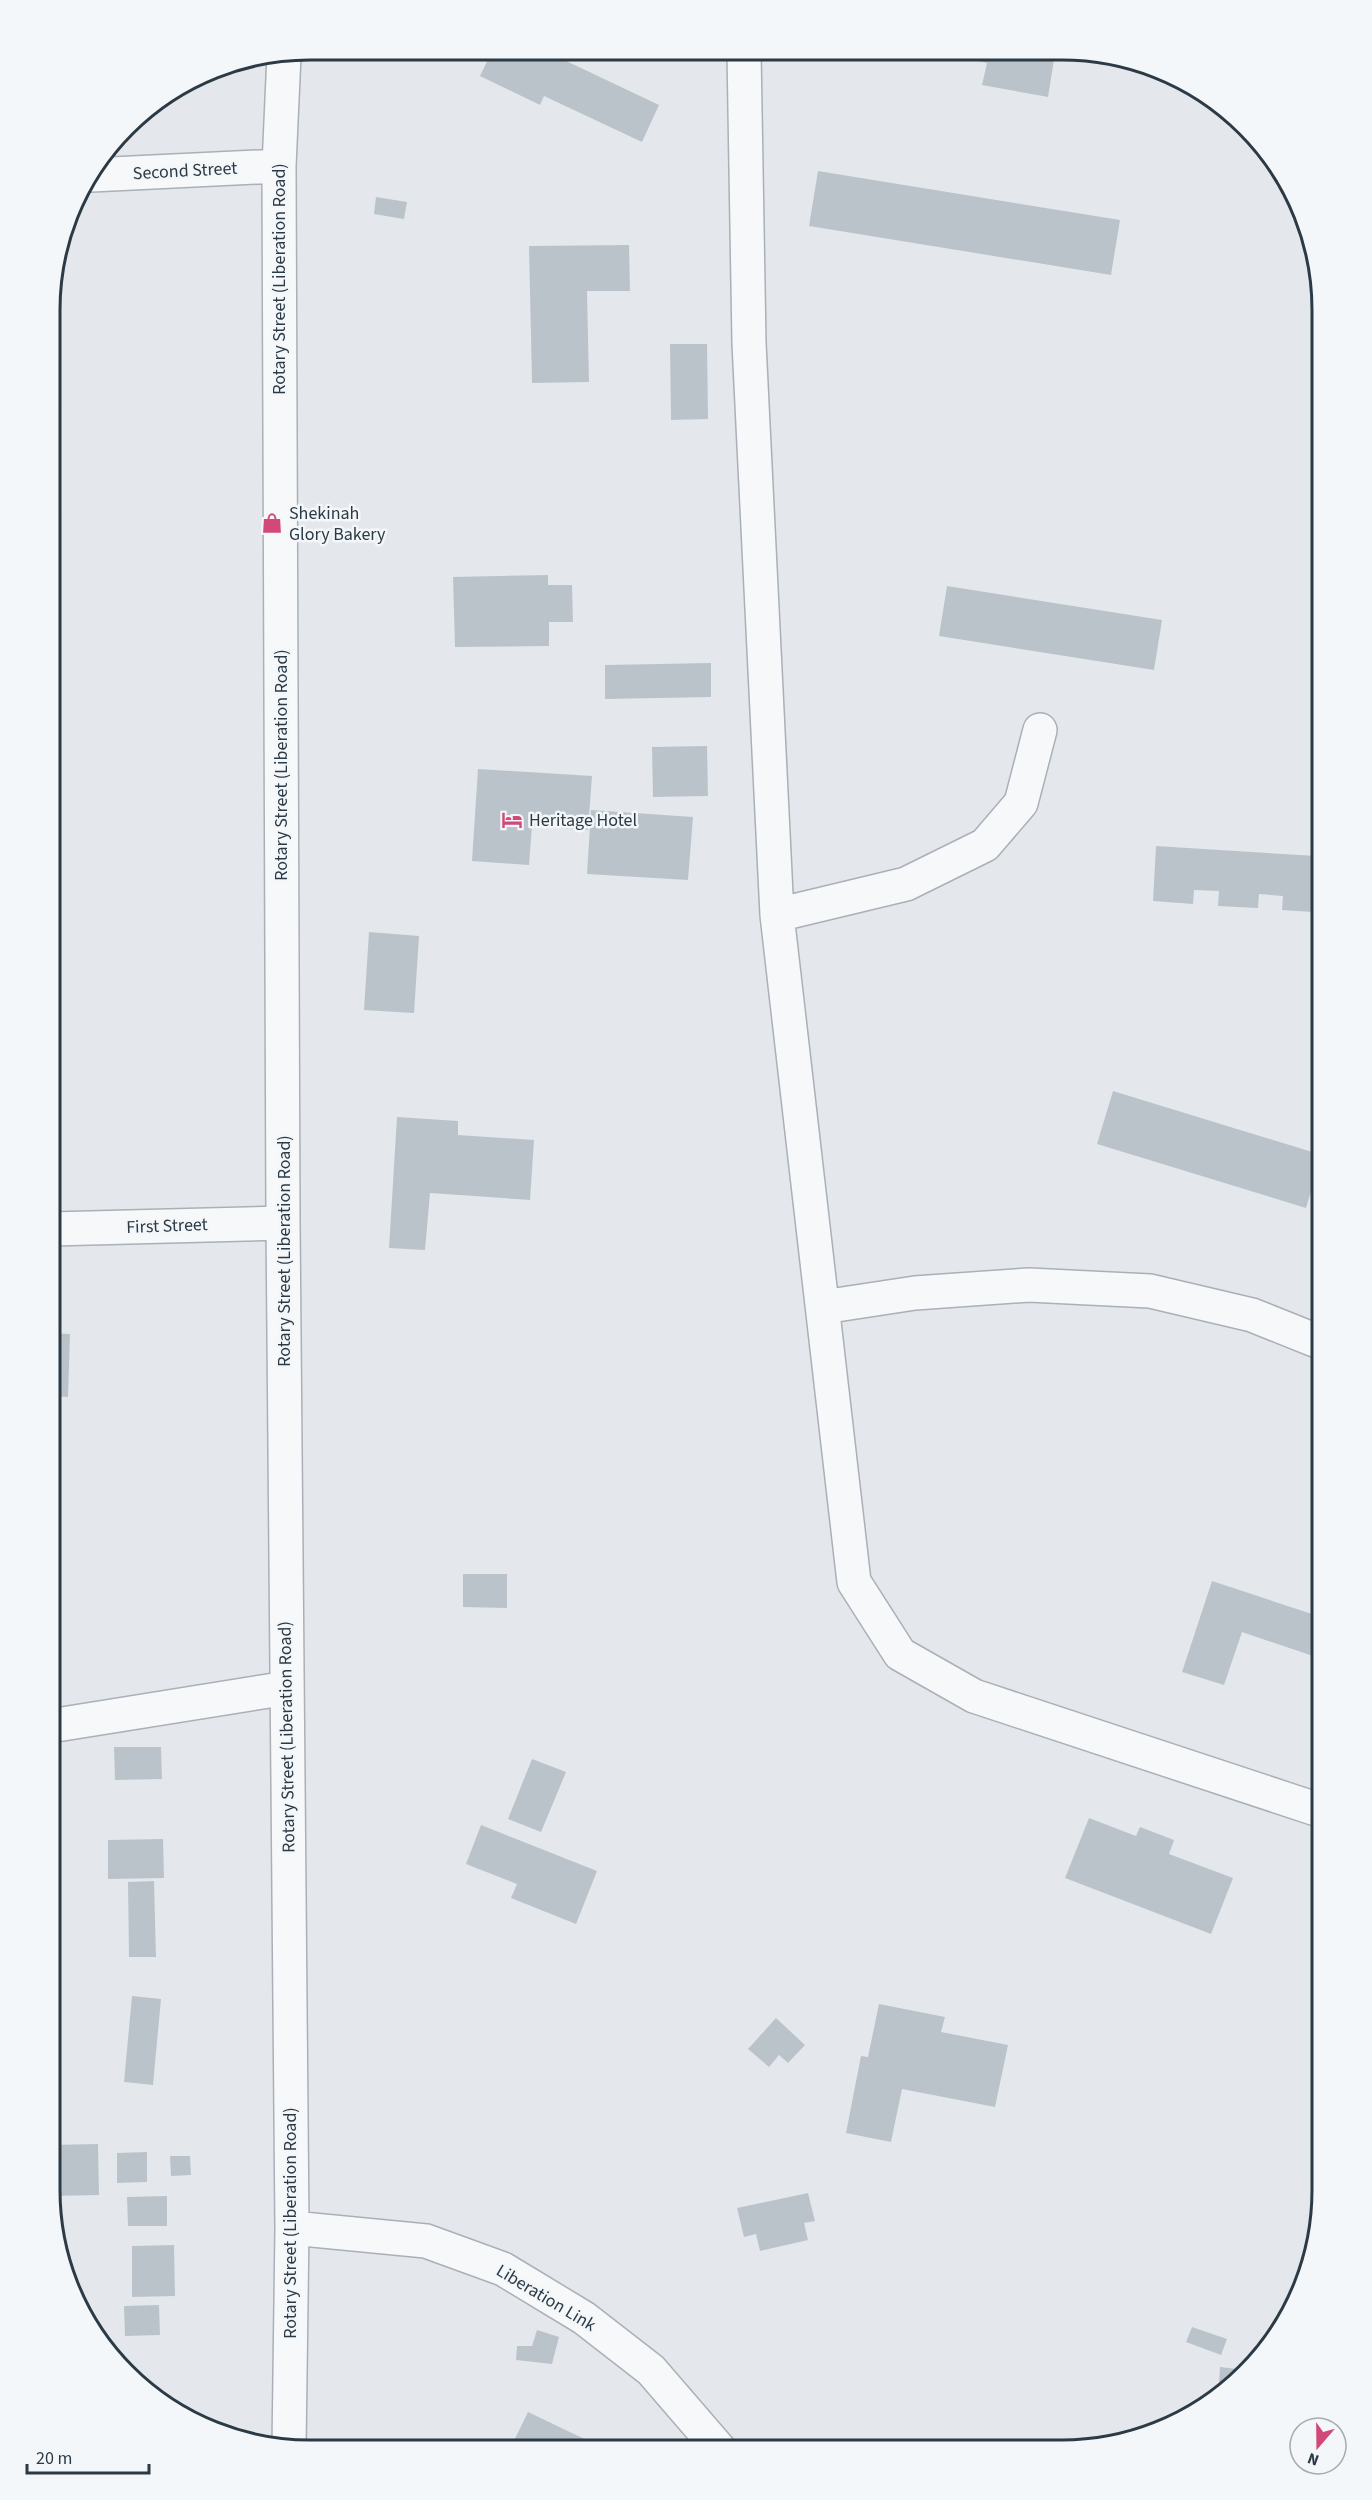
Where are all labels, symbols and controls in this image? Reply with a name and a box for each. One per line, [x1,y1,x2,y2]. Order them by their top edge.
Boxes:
street label: Second Street [132,156,238,186]
street label: Rotary Street (Liberation Road) [267,163,292,395]
place label: Shekinah Glory Bakery [289,501,386,547]
shop icon: Shekinah Glory Bakery [260,511,284,535]
street label: Rotary Street (Liberation Road) [269,649,294,881]
hotel icon: Heritage Hotel [500,808,524,832]
place label: Heritage Hotel [529,808,637,833]
street label: Rotary Street (Liberation Road) [272,1135,297,1367]
street label: First Street [126,1212,208,1240]
street label: Rotary Street (Liberation Road) [272,1621,302,1853]
street label: Rotary Street (Liberation Road) [278,2107,303,2339]
street label: Liberation Link [491,2258,601,2338]
north arrow [1288,2416,1348,2476]
scale bar [27,2437,148,2475]
text: 20 m [36,2446,72,2471]
text: N [1304,2447,1322,2471]

